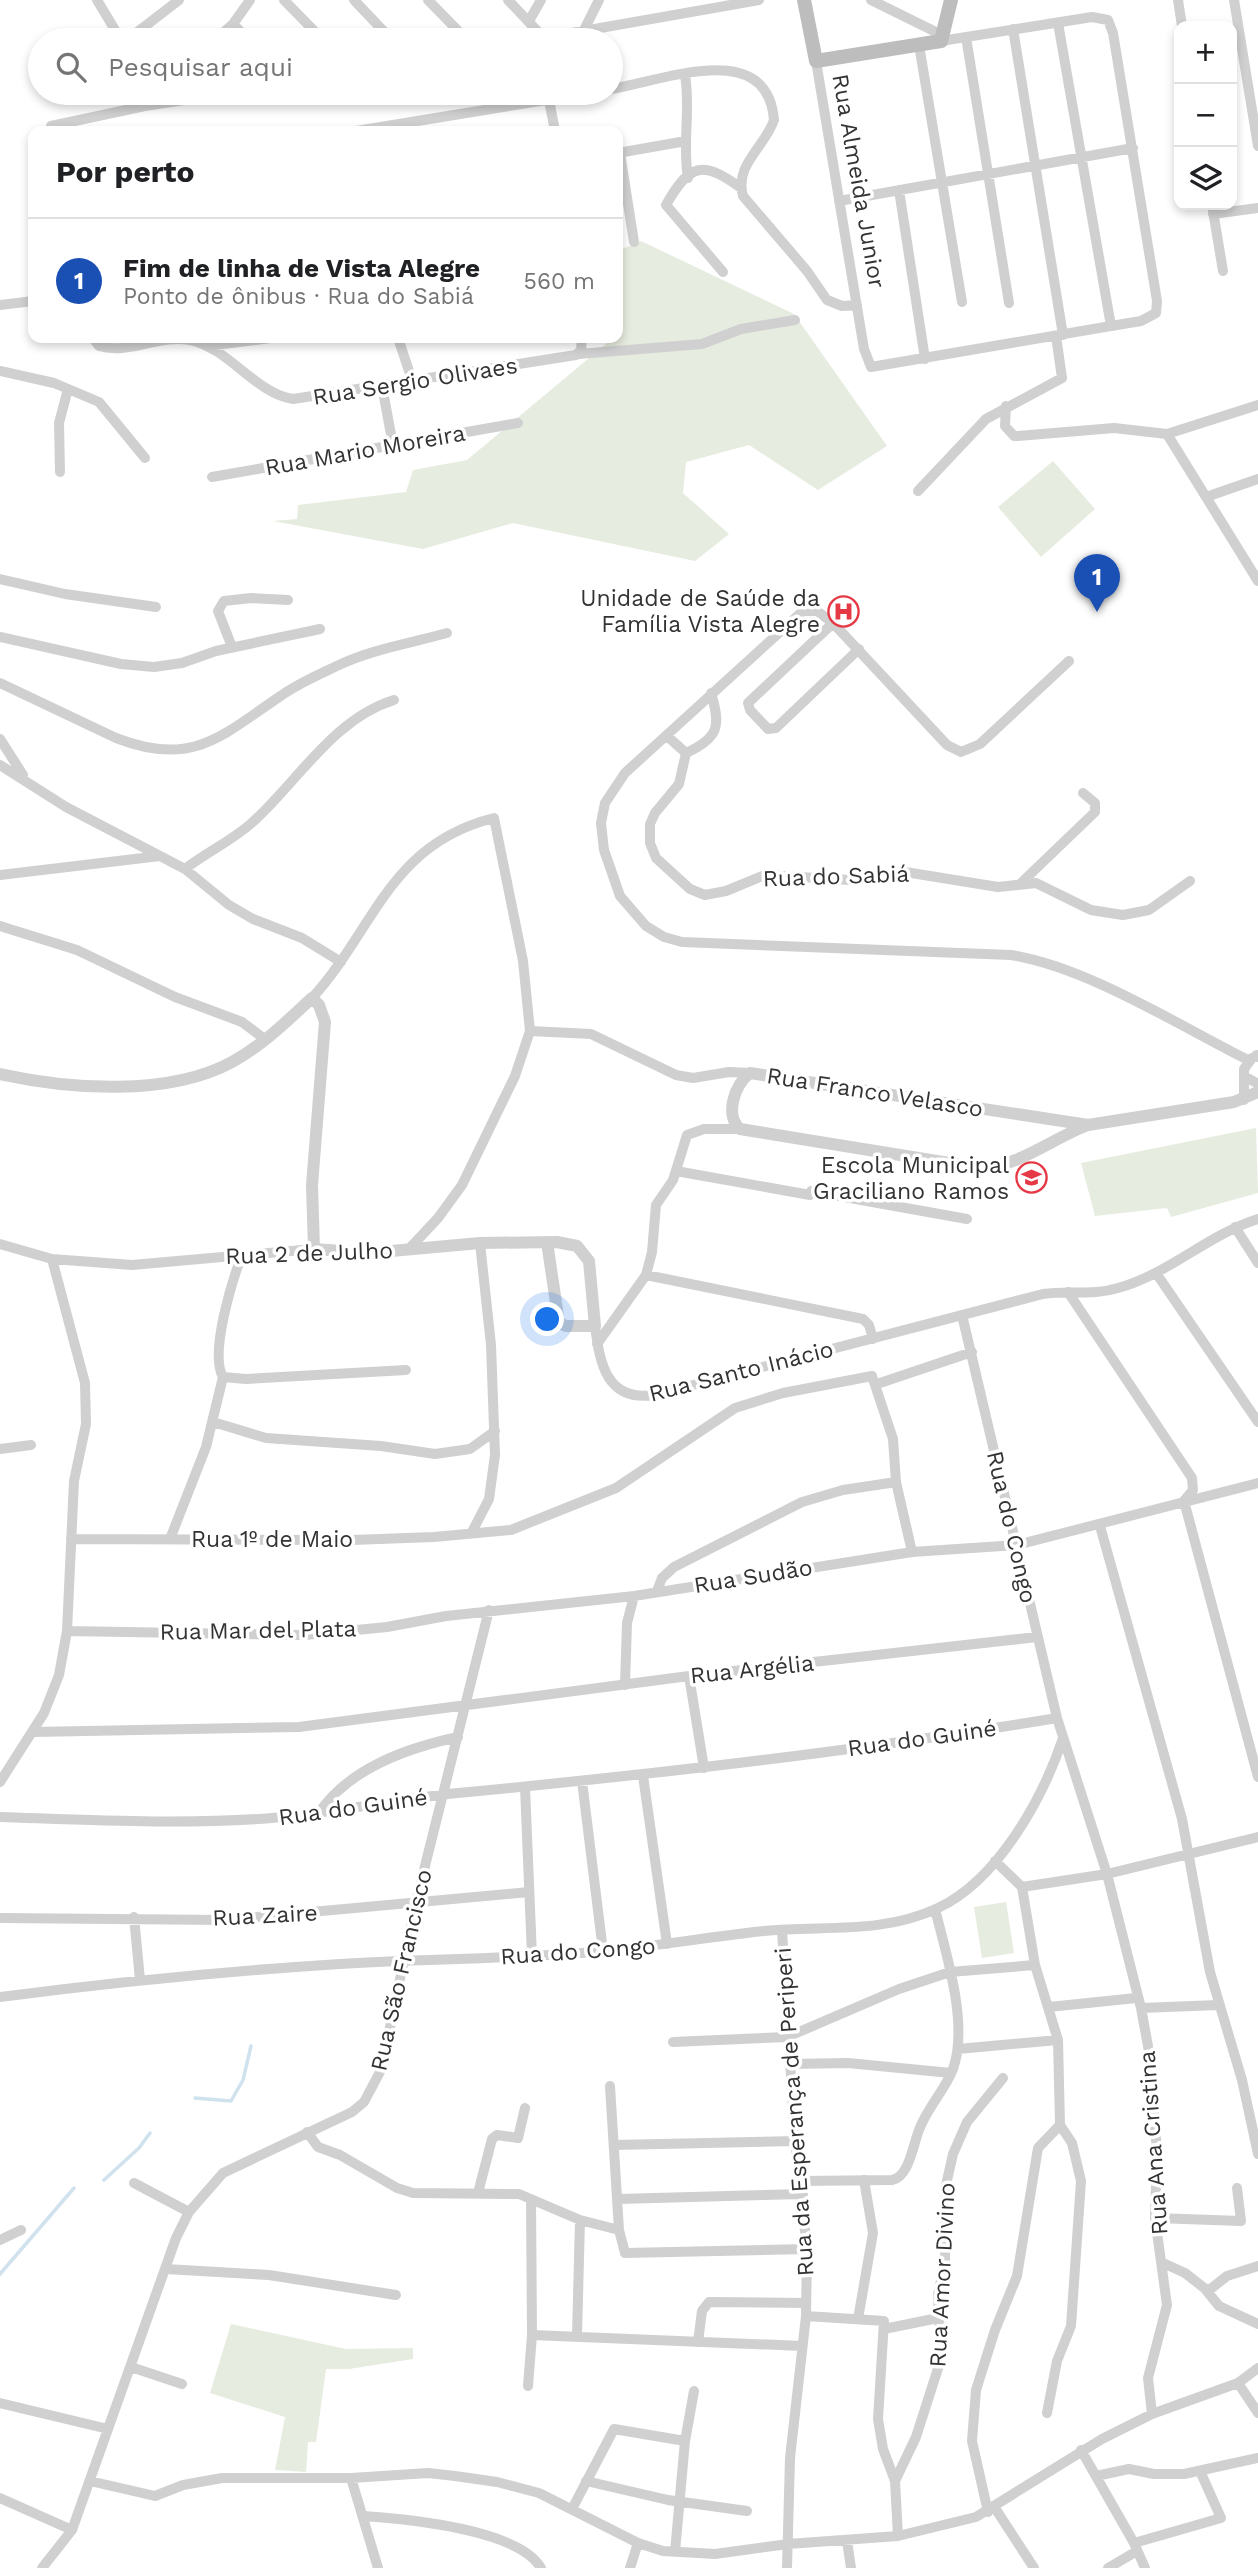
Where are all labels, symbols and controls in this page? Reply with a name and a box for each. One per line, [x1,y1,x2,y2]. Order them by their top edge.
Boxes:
map controls [1174,21,1237,210]
button: + [1174,21,1237,84]
search box [28,28,623,105]
icon: search [52,48,90,86]
text: Pesquisar aqui [108,52,293,82]
street label: Rua Almeida Junior [826,72,891,290]
button: − [1174,84,1237,147]
button: layers [1174,147,1237,210]
text: Por perto [56,154,194,189]
text: Fim de linha de Vista Alegre [123,253,480,283]
text: 1 [74,268,84,295]
text: 560 m [524,268,595,295]
text: Ponto de ônibus · Rua do Sabiá [123,283,474,310]
street label: Rua Sergio Olivaes [311,352,519,411]
street label: Rua Mario Moreira [263,420,467,481]
pin: 1 [1074,554,1120,612]
place label: Unidade de Saúde da Família Vista Alegre [580,585,820,638]
hospital icon: Unidade de Saúde da Família Vista Alegre [826,594,860,628]
street label: Rua do Sabiá [762,860,910,893]
street label: Rua Franco Velasco [765,1062,985,1123]
place label: Escola Municipal Graciliano Ramos [813,1152,1009,1205]
school or university icon: Escola Municipal Graciliano Ramos [1015,1161,1049,1195]
street label: Rua 2 de Julho [225,1237,393,1270]
your location [530,1302,564,1336]
street label: Rua Santo Inácio [646,1335,836,1407]
street label: Rua do Congo [981,1448,1042,1606]
street label: Rua 1º de Maio [191,1526,353,1553]
street label: Rua Sudão [692,1554,814,1599]
street label: Rua Mar del Plata [159,1615,357,1646]
street label: Rua Argélia [689,1650,815,1689]
street label: Rua do Guiné [846,1715,998,1762]
street label: Rua do Guiné [277,1784,429,1831]
street label: Rua São Francisco [365,1867,438,2073]
street label: Rua Zaire [212,1899,318,1932]
street label: Rua do Congo [500,1933,657,1970]
street label: Rua da Esperança de Periperi [770,1947,819,2277]
street label: Rua Ana Cristina [1134,2050,1173,2236]
street label: Rua Amor Divino [924,2182,961,2368]

